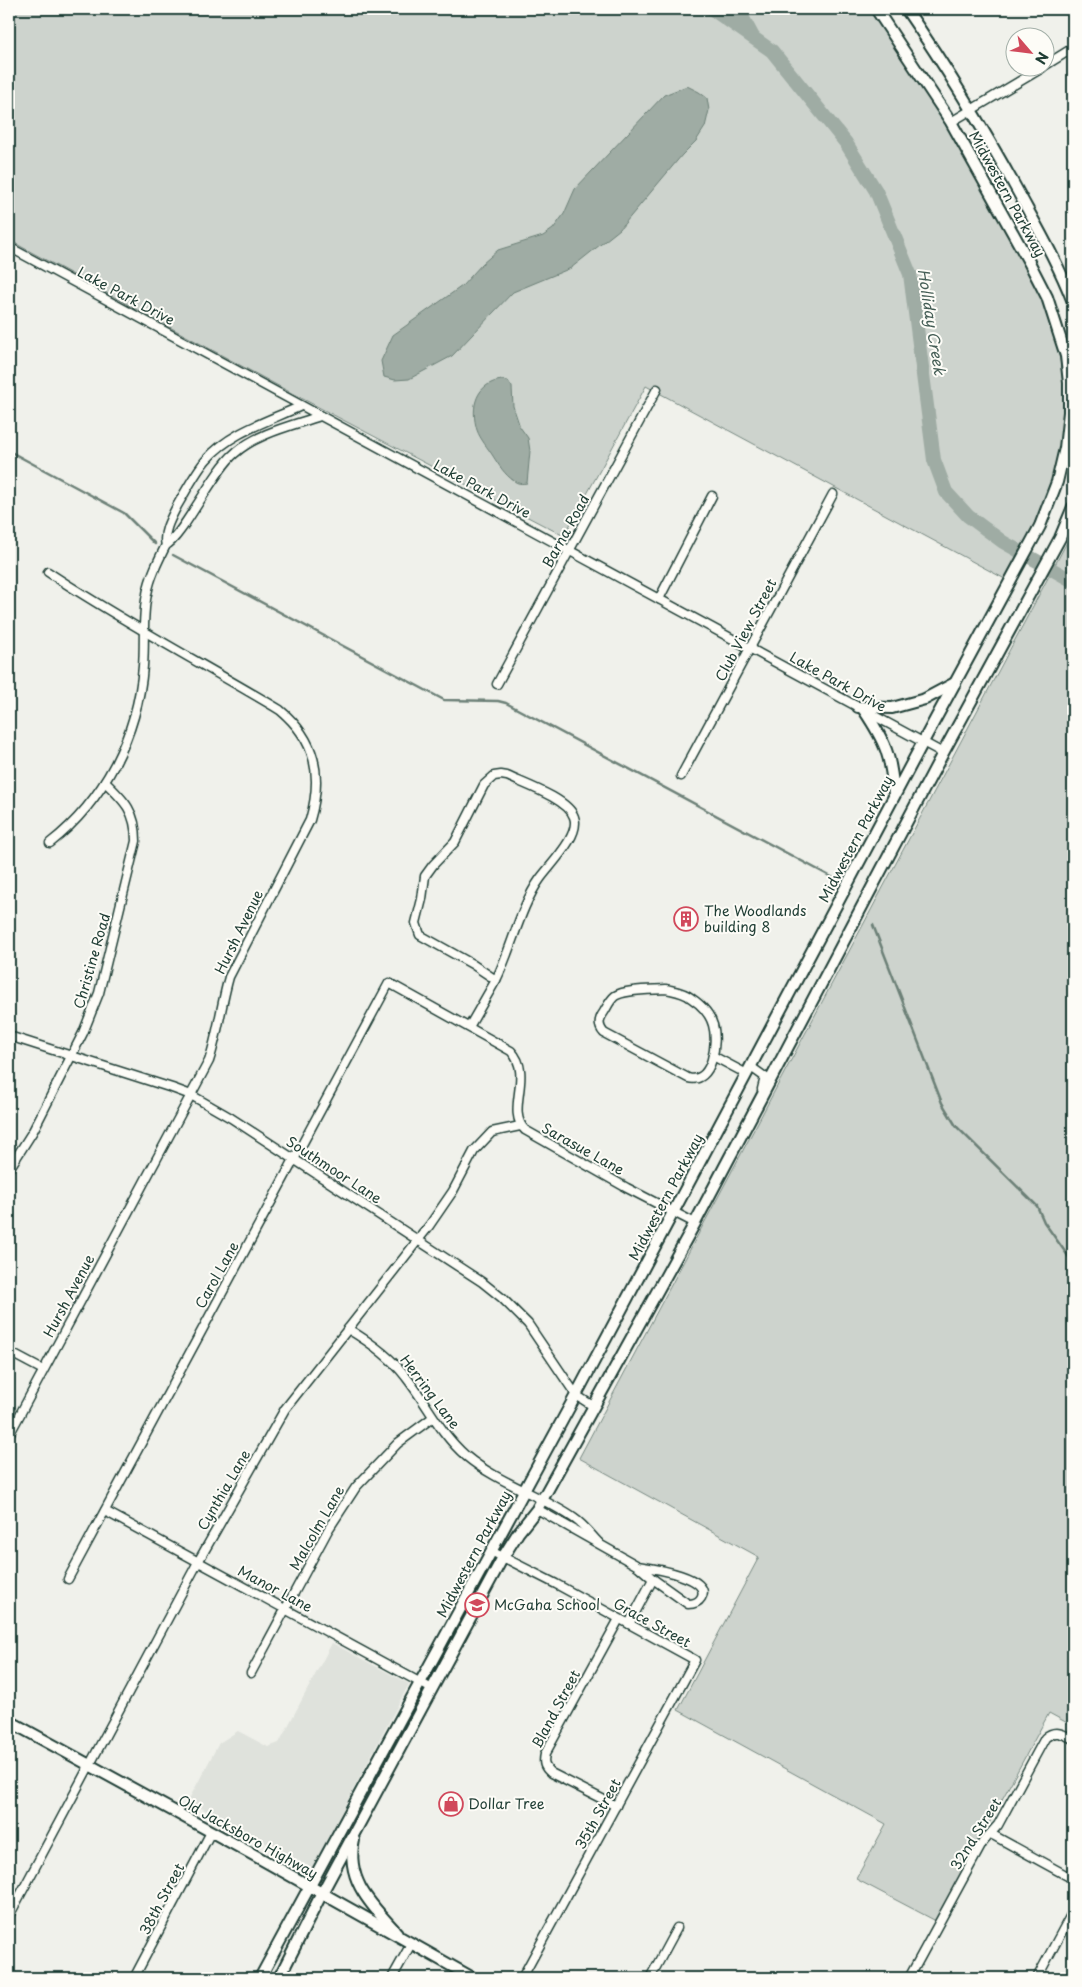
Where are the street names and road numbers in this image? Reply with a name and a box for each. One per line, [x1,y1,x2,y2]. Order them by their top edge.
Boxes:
street label: Midwestern Parkway [964,127,1051,261]
street label: Lake Park Drive [74,261,179,330]
street label: Lake Park Drive [430,454,535,523]
street label: Barna Road [537,490,594,571]
street label: Club View Street [710,575,782,685]
street label: Lake Park Drive [786,646,890,717]
street label: Midwestern Parkway [813,772,898,906]
street label: Hursh Avenue [209,886,268,977]
street label: Christine Road [68,911,115,1011]
street label: Sarasue Lane [538,1117,628,1180]
street label: Midwestern Parkway [623,1130,708,1264]
street label: Southmoor Lane [282,1131,386,1208]
street label: Carol Lane [190,1237,244,1312]
street label: Hursh Avenue [38,1250,99,1341]
street label: Herring Lane [395,1350,465,1433]
street label: Cynthia Lane [192,1445,255,1534]
street label: Malcolm Lane [284,1481,349,1574]
street label: Midwestern Parkway [431,1487,516,1621]
street label: Manor Lane [234,1560,317,1617]
street label: Grace Street [610,1593,695,1653]
street label: Bland Street [526,1666,585,1752]
street label: 35th Street [569,1774,626,1853]
street label: Old Jacksboro Highway [175,1789,322,1884]
street label: 32nd Street [945,1793,1006,1874]
street label: 38th Street [134,1859,189,1938]

